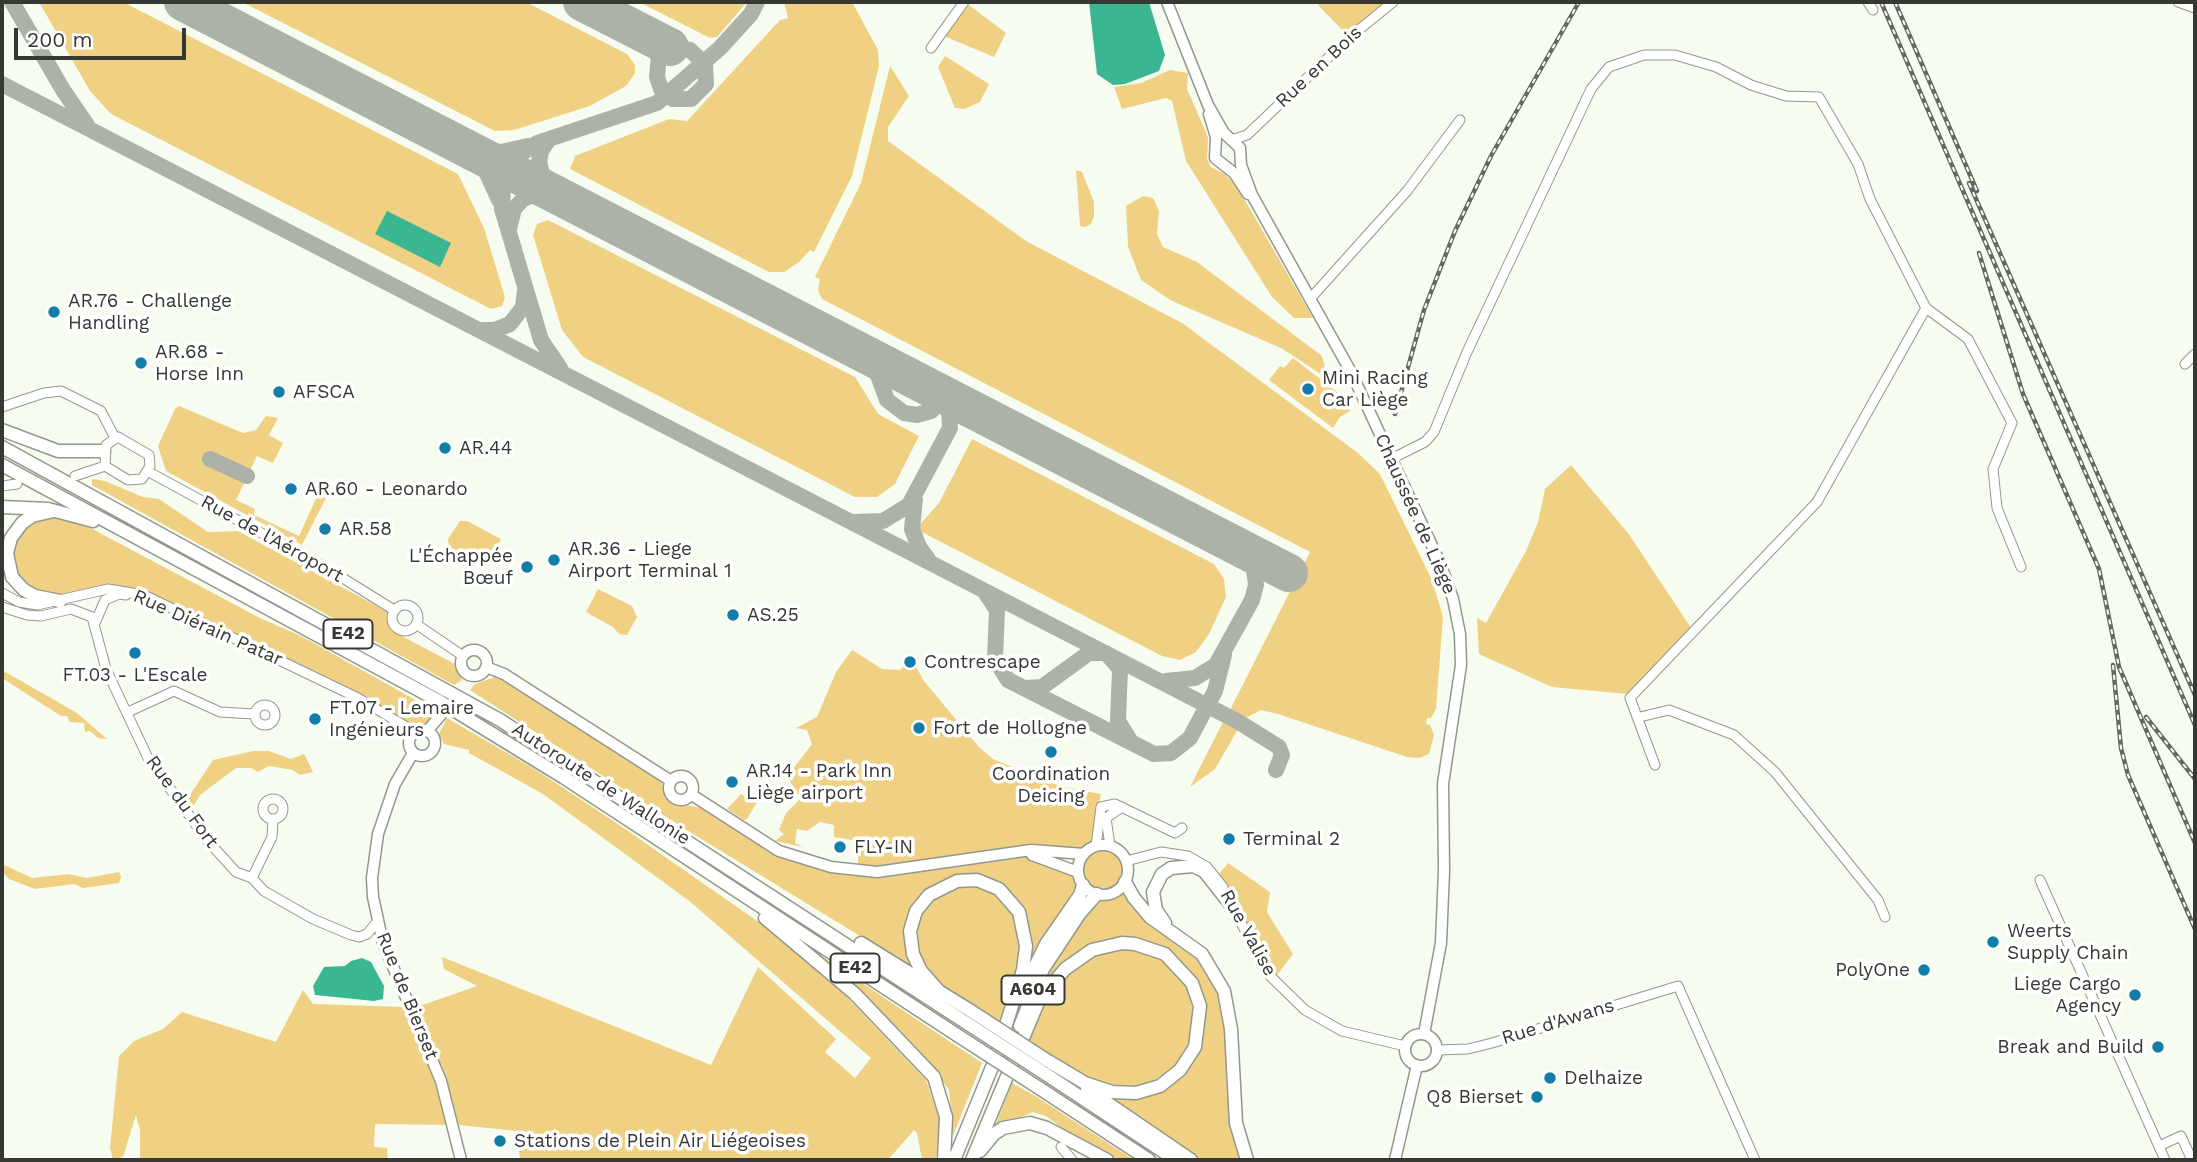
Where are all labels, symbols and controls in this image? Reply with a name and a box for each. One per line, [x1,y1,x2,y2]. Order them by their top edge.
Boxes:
scale bar [18,14,189,58]
street label: Rue en Bois [1271,21,1367,113]
text: 200 m [27,27,93,52]
place label: AR.76 - Challenge Handling [68,290,232,334]
marker: AR.76 - Challenge Handling [46,304,62,320]
place label: AR.68 - Horse Inn [155,341,244,385]
marker: AR.68 - Horse Inn [133,355,149,371]
place label: Mini Racing Car Liège [1322,367,1428,411]
place label: AFSCA [293,381,355,403]
marker: Mini Racing Car Liège [1300,381,1316,397]
marker: AFSCA [271,384,287,400]
street label: Chaussée de Liège [1369,430,1461,598]
place label: AR.44 [459,437,512,459]
marker: AR.44 [437,440,453,456]
place label: AR.60 - Leonardo [305,478,468,500]
marker: AR.60 - Leonardo [283,481,299,497]
street label: Rue de l'Aéroport [197,490,347,588]
place label: AR.58 [339,518,392,540]
marker: AR.58 [317,521,333,537]
place label: AR.36 - Liege Airport Terminal 1 [568,538,732,582]
place label: L'Échappée Bœuf [409,545,513,589]
marker: AR.36 - Liege Airport Terminal 1 [546,552,562,568]
marker: L'Échappée Bœuf [519,559,535,575]
street label: Rue Diérain Patar [130,585,286,671]
place label: AS.25 [747,604,799,626]
marker: AS.25 [725,607,741,623]
road number: E42 [324,620,372,648]
marker: FT.03 - L'Escale [127,645,143,661]
place label: Contrescape [924,651,1041,673]
marker: Contrescape [902,654,918,670]
place label: FT.03 - L'Escale [63,664,207,686]
place label: FT.07 - Lemaire Ingénieurs [329,697,474,741]
marker: FT.07 - Lemaire Ingénieurs [307,711,323,727]
place label: Fort de Hollogne [933,717,1087,739]
street label: Autoroute de Wallonie [508,718,694,850]
marker: Fort de Hollogne [911,720,927,736]
marker: Coordination Deicing [1043,744,1059,760]
street label: Rue du Fort [141,751,223,853]
place label: AR.14 - Park Inn Liège airport [746,760,892,804]
place label: Coordination Deicing [992,763,1110,807]
marker: AR.14 - Park Inn Liège airport [724,774,740,790]
place label: Terminal 2 [1243,828,1340,850]
marker: Terminal 2 [1221,831,1237,847]
place label: FLY-IN [854,836,913,858]
marker: FLY-IN [832,839,848,855]
street label: Rue Valise [1215,886,1281,980]
place label: Weerts Supply Chain [2007,920,2129,964]
street label: Rue de Bierset [371,929,443,1063]
marker: Weerts Supply Chain [1985,934,2001,950]
road number: E42 [830,953,880,982]
place label: PolyOne [1835,959,1910,981]
marker: PolyOne [1916,962,1932,978]
place label: Liege Cargo Agency [2013,973,2121,1017]
road number: A604 [1002,975,1064,1004]
marker: Liege Cargo Agency [2127,987,2143,1003]
street label: Rue d'Awans [1499,994,1617,1050]
place label: Break and Build [1997,1036,2144,1058]
marker: Break and Build [2150,1039,2166,1055]
place label: Delhaize [1564,1067,1643,1089]
marker: Delhaize [1542,1070,1558,1086]
place label: Q8 Bierset [1426,1086,1523,1108]
marker: Q8 Bierset [1529,1089,1545,1105]
place label: Stations de Plein Air Liégeoises [514,1130,806,1152]
marker: Stations de Plein Air Liégeoises [492,1133,508,1149]

